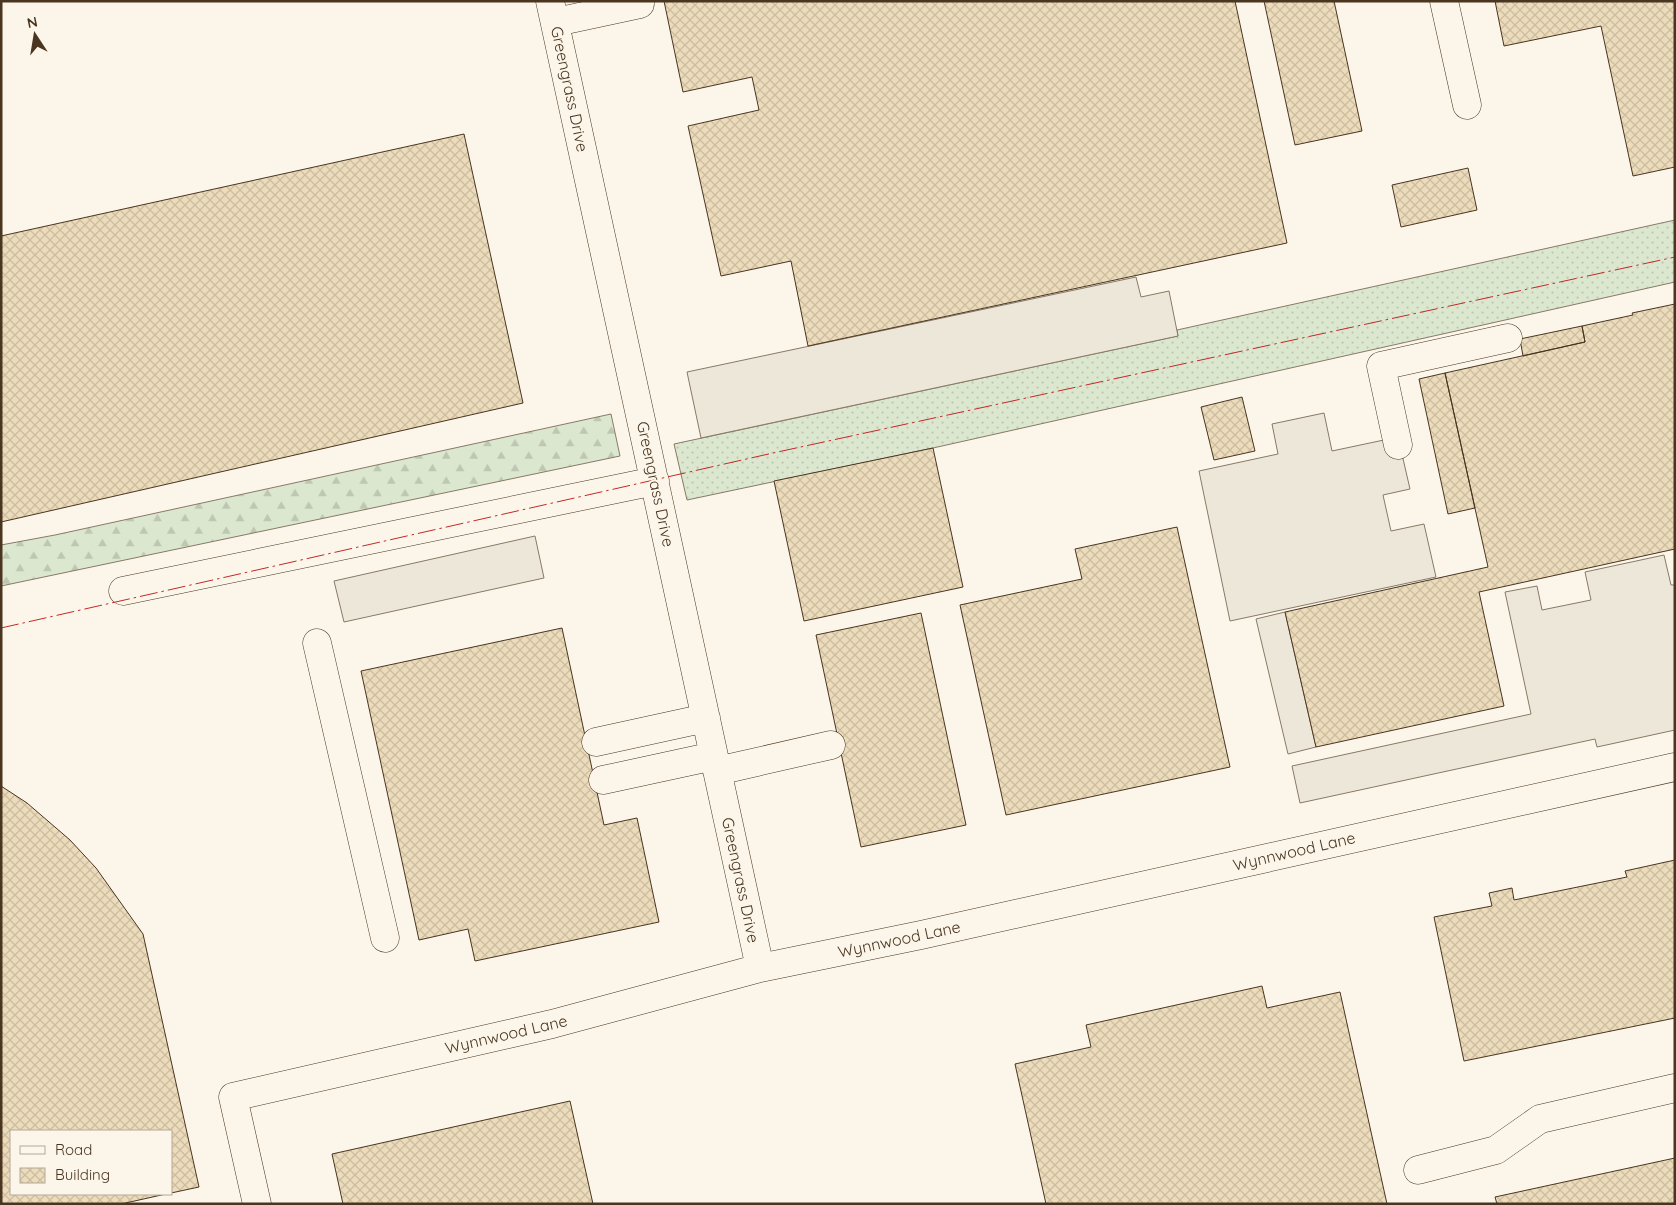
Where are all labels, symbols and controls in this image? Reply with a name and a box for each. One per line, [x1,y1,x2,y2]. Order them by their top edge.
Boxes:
north arrow [10,10,60,60]
text: N [25,12,39,32]
street label: Greengrass Drive [547,24,593,154]
street label: Greengrass Drive [633,419,679,549]
street label: Greengrass Drive [718,815,764,945]
street label: Wynnwood Lane [1231,827,1357,875]
street label: Wynnwood Lane [836,916,962,962]
street label: Wynnwood Lane [443,1010,569,1058]
legend [10,1130,172,1195]
text: Road [55,1140,92,1159]
text: Building [55,1165,110,1184]

